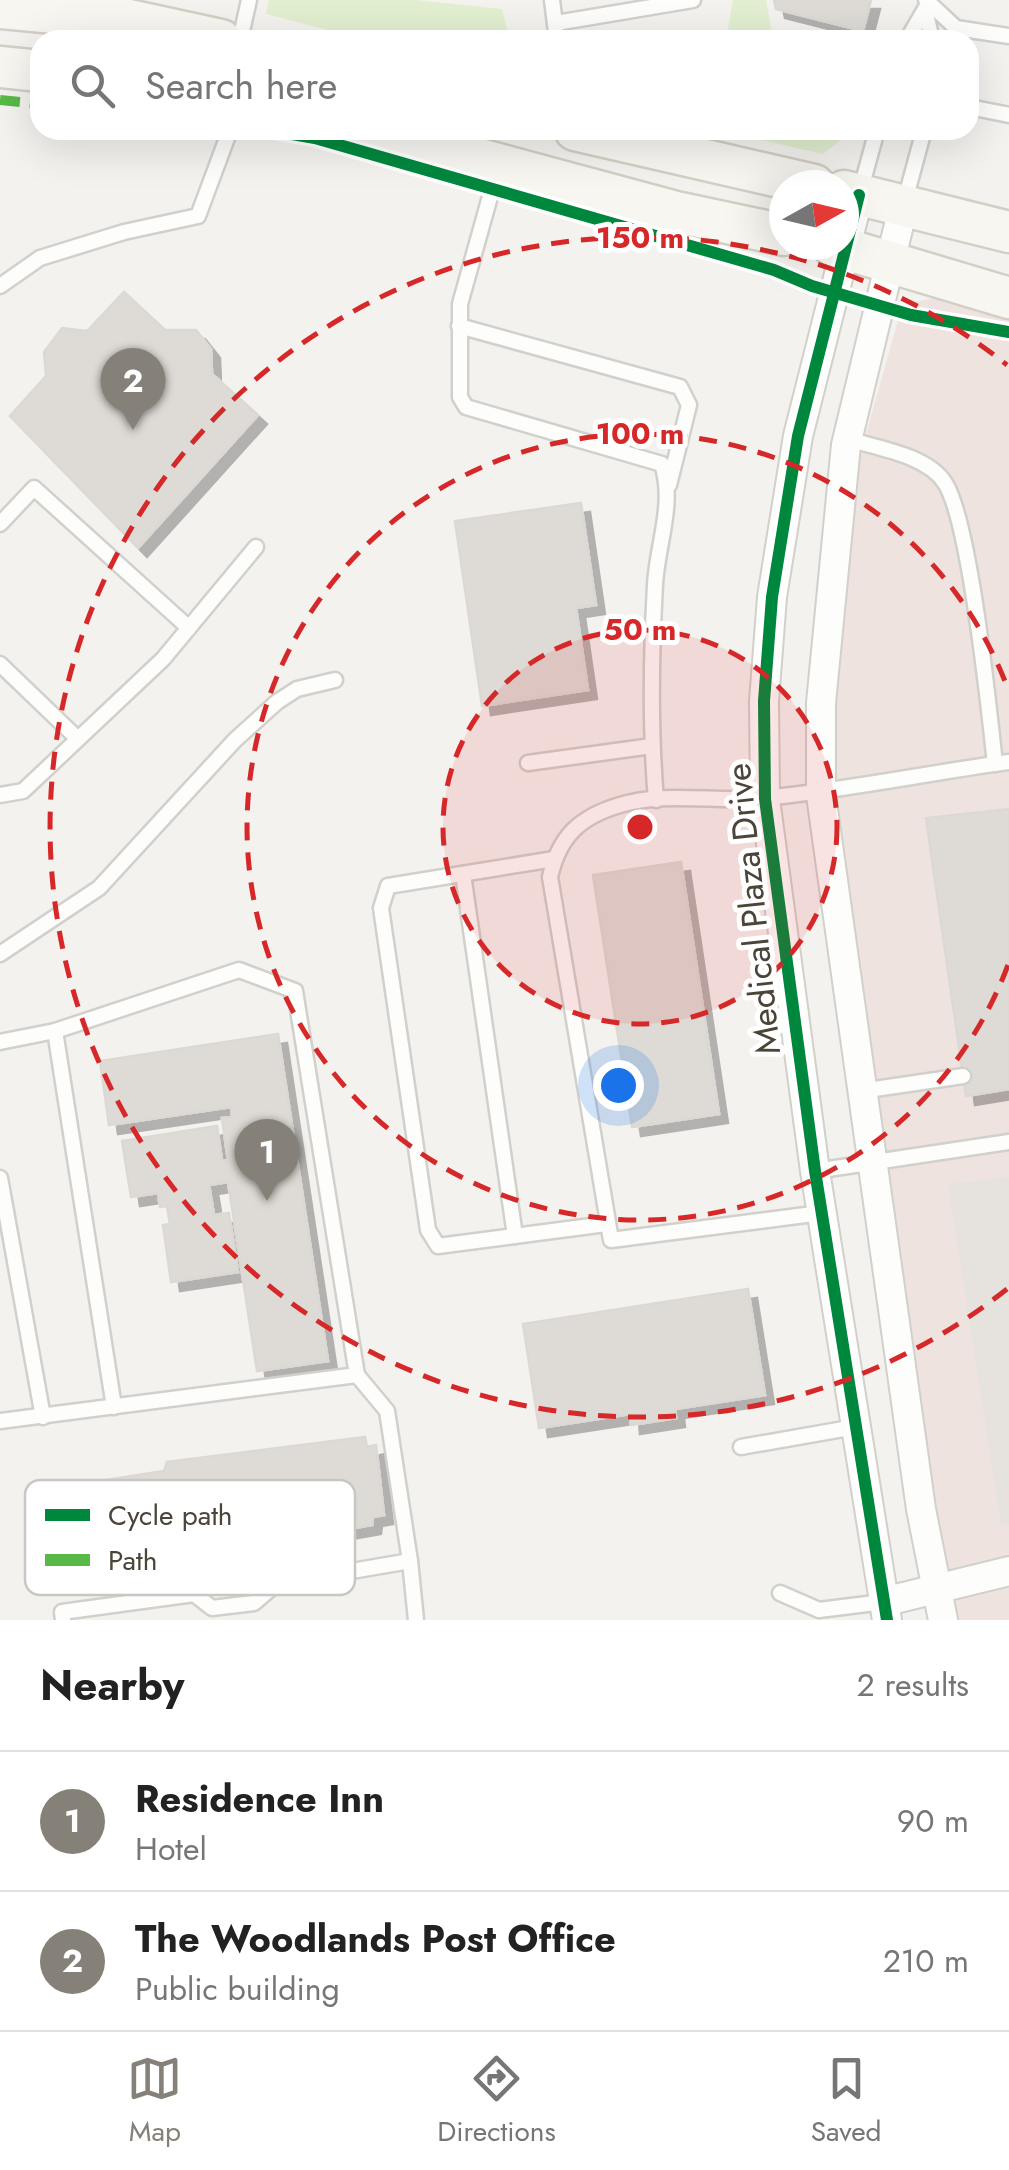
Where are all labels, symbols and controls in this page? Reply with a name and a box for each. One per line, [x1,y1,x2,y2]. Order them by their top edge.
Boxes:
search box [30,30,979,140]
icon: search [65,58,120,113]
text: Search here [145,58,337,113]
north arrow [769,170,859,260]
text: 150 m [596,216,684,259]
pin: 2 [100,348,166,430]
text: 100 m [596,412,684,455]
text: 50 m [604,608,676,651]
street label: Medical Plaza Drive [713,761,793,1057]
centre of rings [622,809,658,845]
your location [593,1060,644,1111]
pin: 1 [234,1118,300,1201]
legend [25,1480,355,1595]
text: Cycle path [108,1495,233,1536]
text: Path [108,1540,157,1581]
text: Nearby [40,1655,184,1716]
text: 2 results [857,1662,969,1708]
text: Residence Inn [135,1771,384,1826]
text: 1 [64,1798,81,1844]
text: 90 m [897,1798,969,1844]
text: Hotel [135,1826,207,1872]
text: The Woodlands Post Office [135,1911,616,1966]
text: 2 [62,1938,83,1984]
text: 210 m [883,1938,969,1984]
text: Public building [135,1966,340,2012]
tab: Map [127,2051,182,2152]
tab: Directions [437,2051,556,2152]
tab: Saved [811,2051,882,2152]

